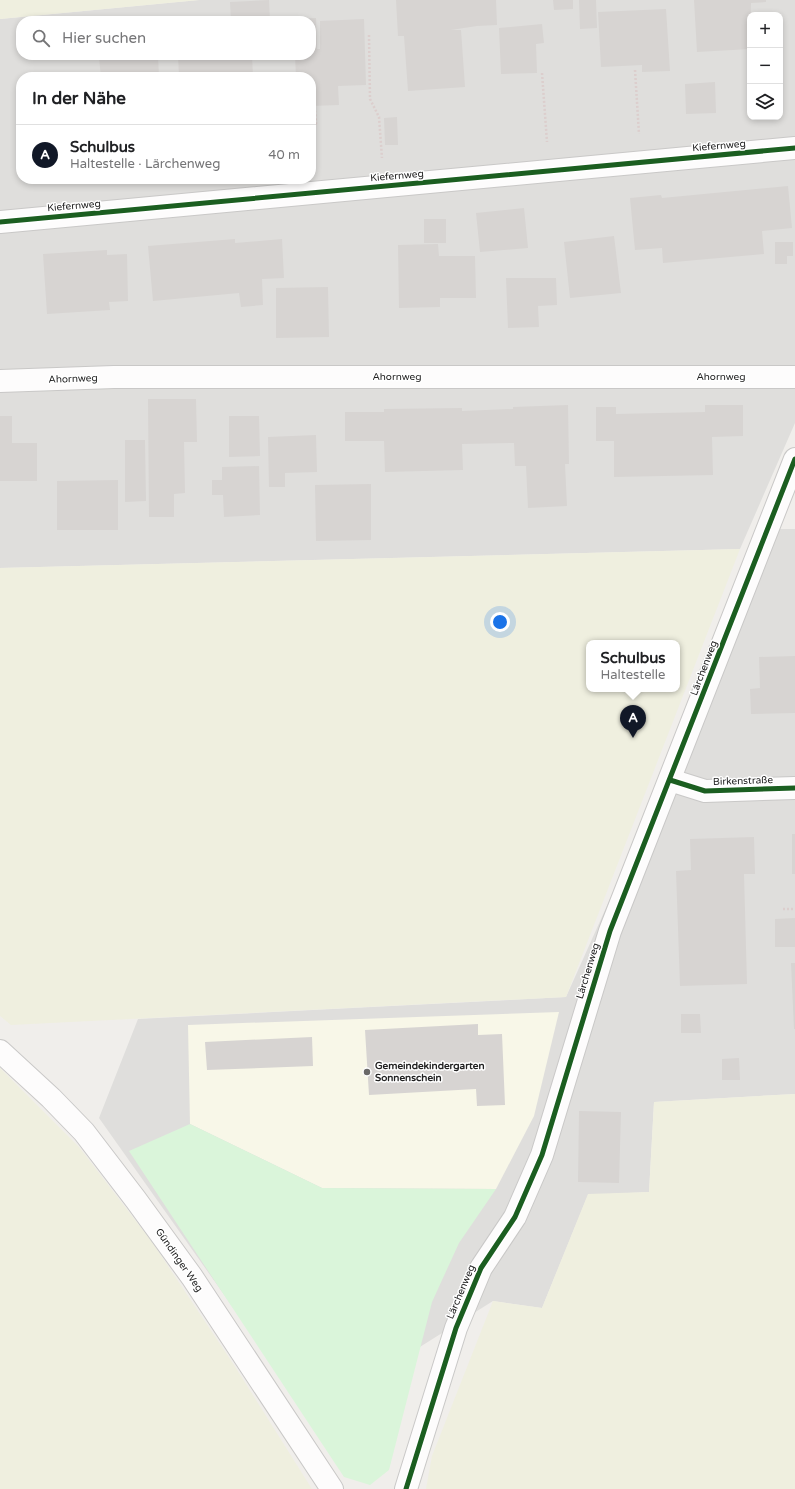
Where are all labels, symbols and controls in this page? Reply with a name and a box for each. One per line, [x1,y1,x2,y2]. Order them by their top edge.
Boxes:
map controls [747,12,783,120]
button: + [747,12,783,48]
search box [16,16,316,60]
icon: search [30,27,52,49]
text: Hier suchen [62,29,146,47]
button: − [747,48,783,84]
button: layers [747,84,783,120]
text: In der Nähe [32,88,126,109]
text: Schulbus [70,138,135,156]
street label: Kiefernweg [692,138,746,154]
text: A [40,147,50,163]
text: 40 m [268,147,300,163]
text: Haltestelle · Lärchenweg [70,156,220,172]
street label: Kiefernweg [370,168,424,184]
street label: Kiefernweg [47,198,101,214]
street label: Ahornweg [372,371,422,383]
street label: Ahornweg [696,371,746,383]
street label: Ahornweg [48,372,98,386]
your location [490,612,510,632]
street label: Lärchenweg [688,639,720,697]
popup [586,640,680,692]
text: Schulbus [601,649,665,667]
text: Haltestelle [601,667,665,683]
pin: A [620,705,646,738]
street label: Birkenstraße [713,774,774,788]
street label: Lärchenweg [574,942,602,1000]
place label: Gemeindekindergarten Sonnenschein [375,1060,485,1084]
marker: Gemeindekindergarten Sonnenschein [362,1067,372,1077]
street label: Gündinger Weg [153,1226,205,1294]
street label: Lärchenweg [444,1263,478,1321]

